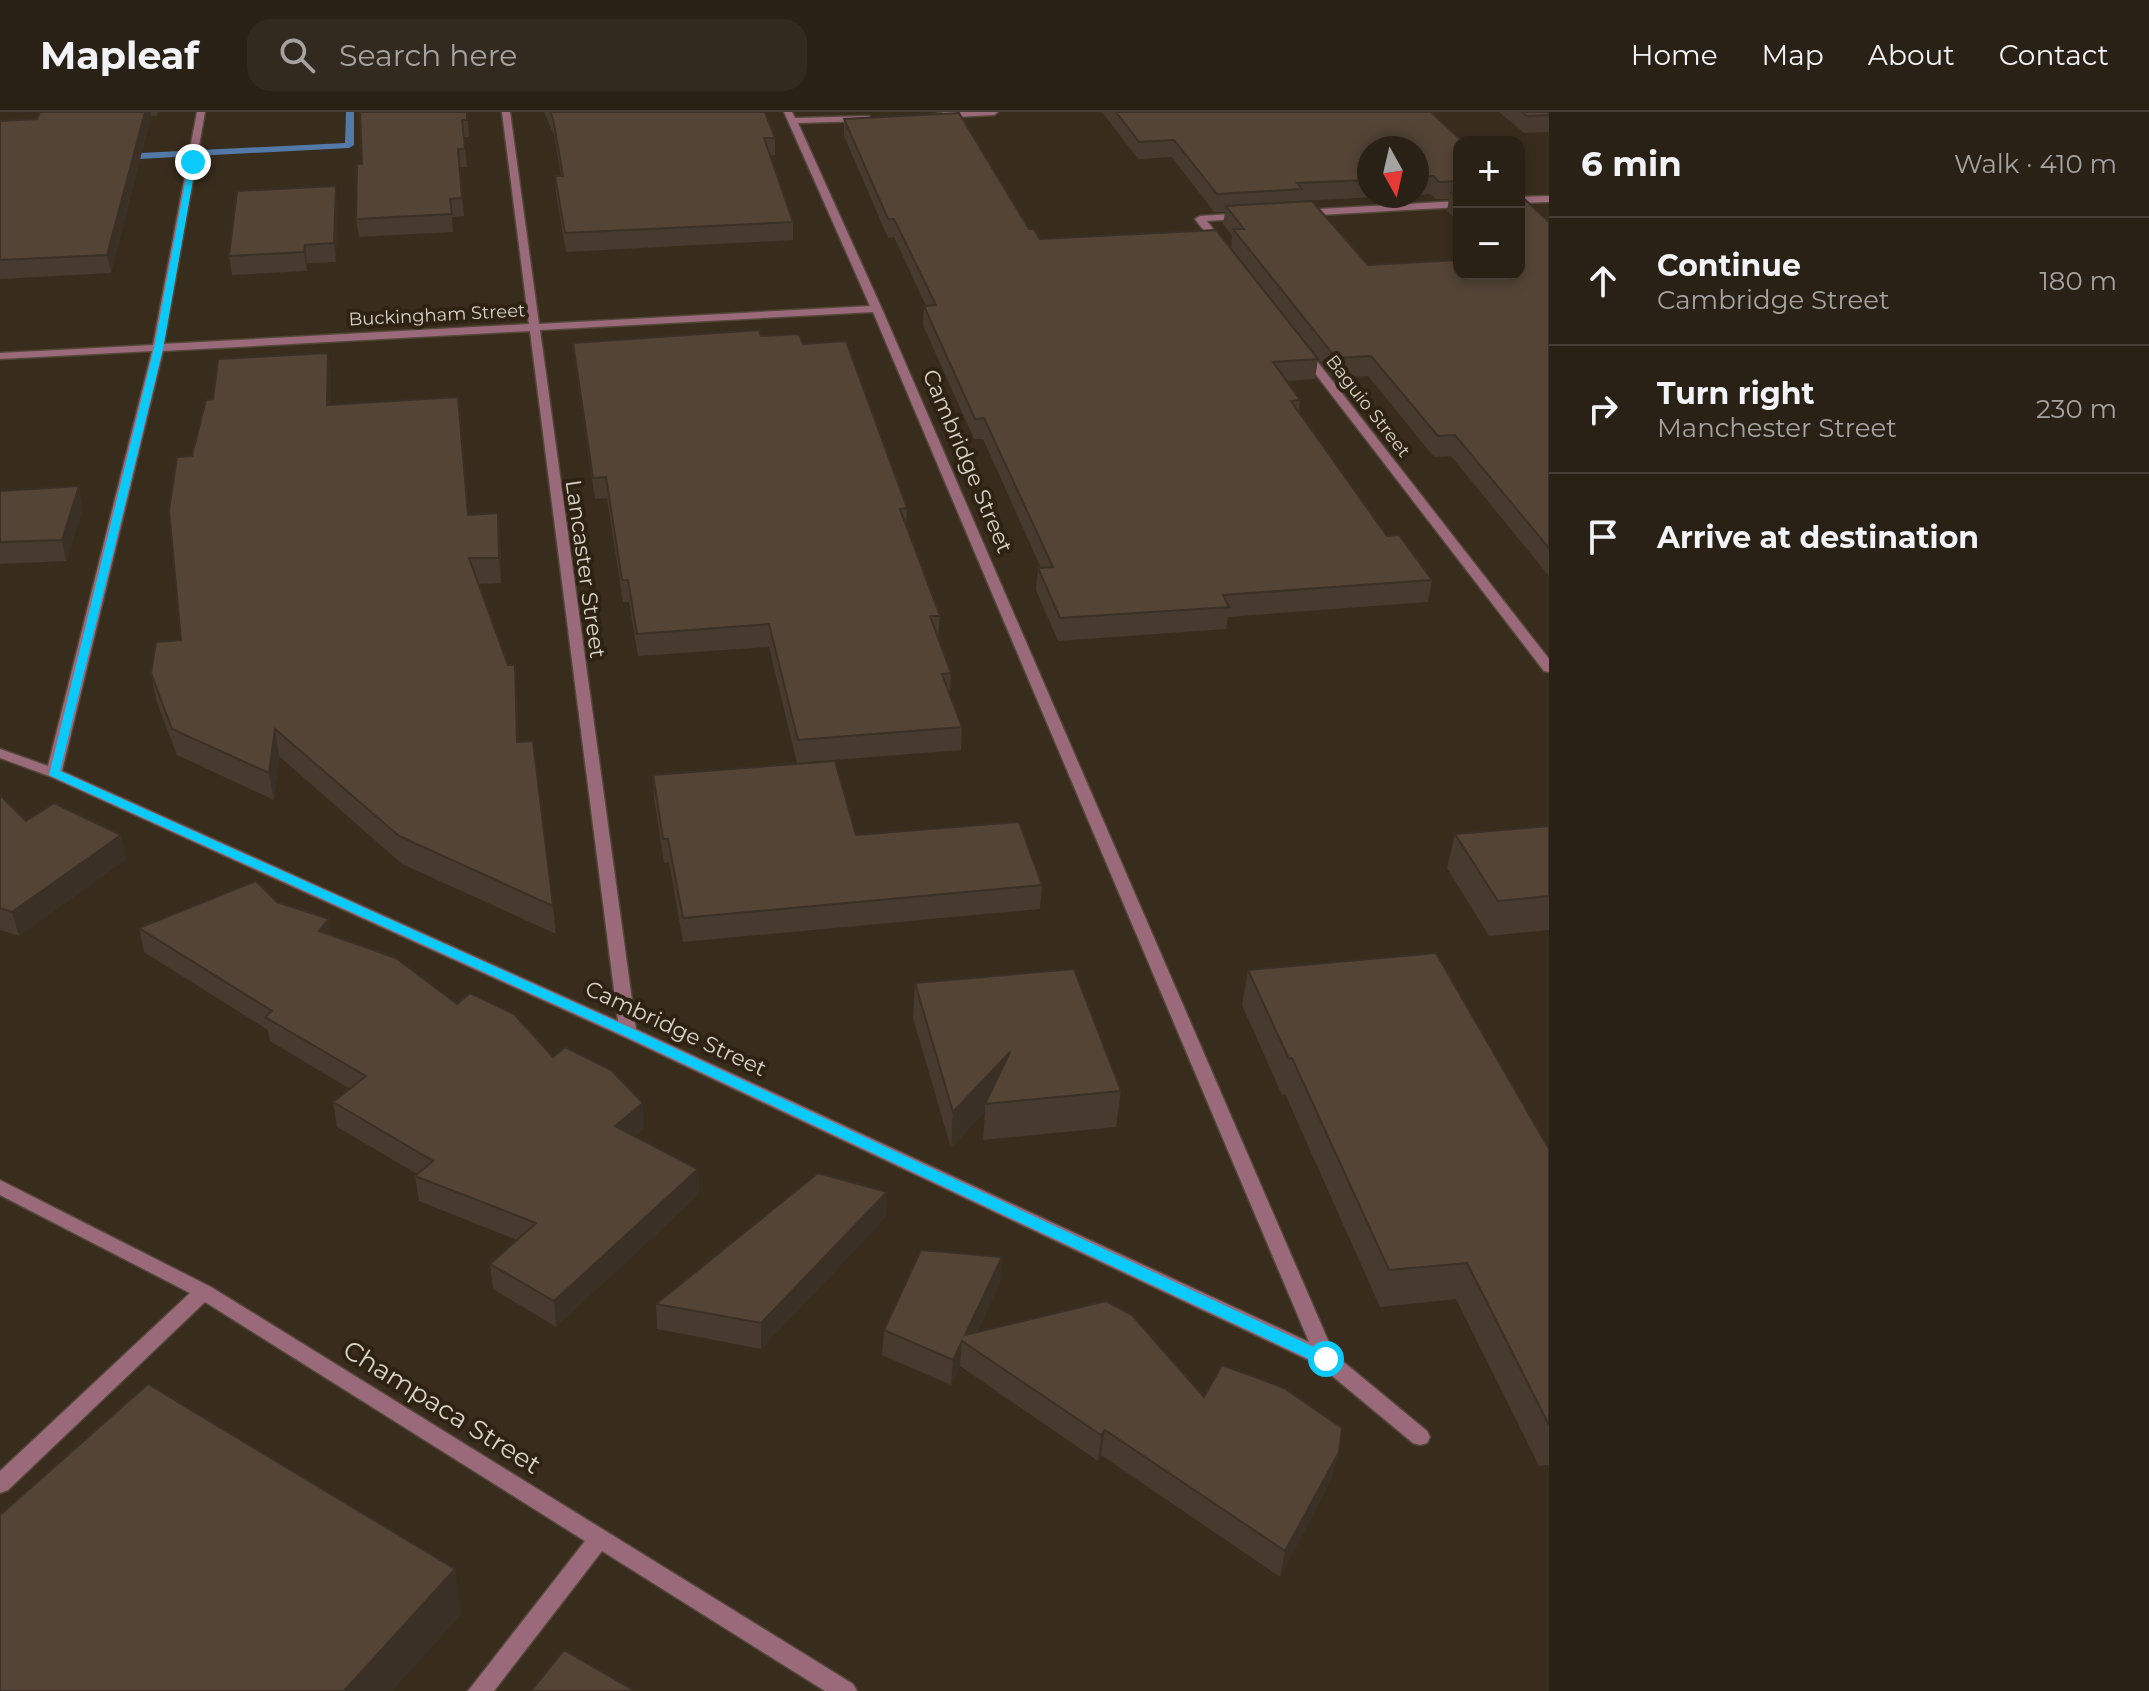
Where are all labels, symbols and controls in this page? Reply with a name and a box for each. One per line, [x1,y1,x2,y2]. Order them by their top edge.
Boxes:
search box [247,19,807,91]
text: Mapleaf [40,32,199,79]
icon: search [275,33,319,77]
text: Search here [339,37,517,74]
text: Home [1631,38,1718,72]
text: Map [1762,38,1824,72]
text: About [1868,38,1955,72]
text: Contact [1999,38,2109,72]
north arrow [1357,136,1429,208]
map controls [1453,136,1525,280]
button: + [1453,136,1525,208]
text: 6 min [1581,143,1682,185]
route end [175,144,211,180]
text: Walk · 410 m [1954,148,2117,180]
button: − [1453,208,1525,280]
text: Continue [1657,247,1801,284]
icon: ahead [1581,259,1625,303]
text: 180 m [2039,265,2117,297]
text: Cambridge Street [1657,284,1890,316]
street label: Buckingham Street [348,299,526,331]
street label: Baguio Street [1321,350,1415,462]
street label: Cambridge Street [917,365,1018,557]
text: Turn right [1657,375,1814,412]
icon: right [1581,387,1625,431]
text: 230 m [2036,393,2117,425]
text: Manchester Street [1657,412,1897,444]
street label: Lancaster Street [560,478,611,660]
icon: arrive [1581,515,1625,559]
text: Arrive at destination [1657,519,1979,556]
street label: Cambridge Street [581,975,771,1082]
street label: Champaca Street [337,1333,547,1481]
route start [1308,1341,1344,1377]

